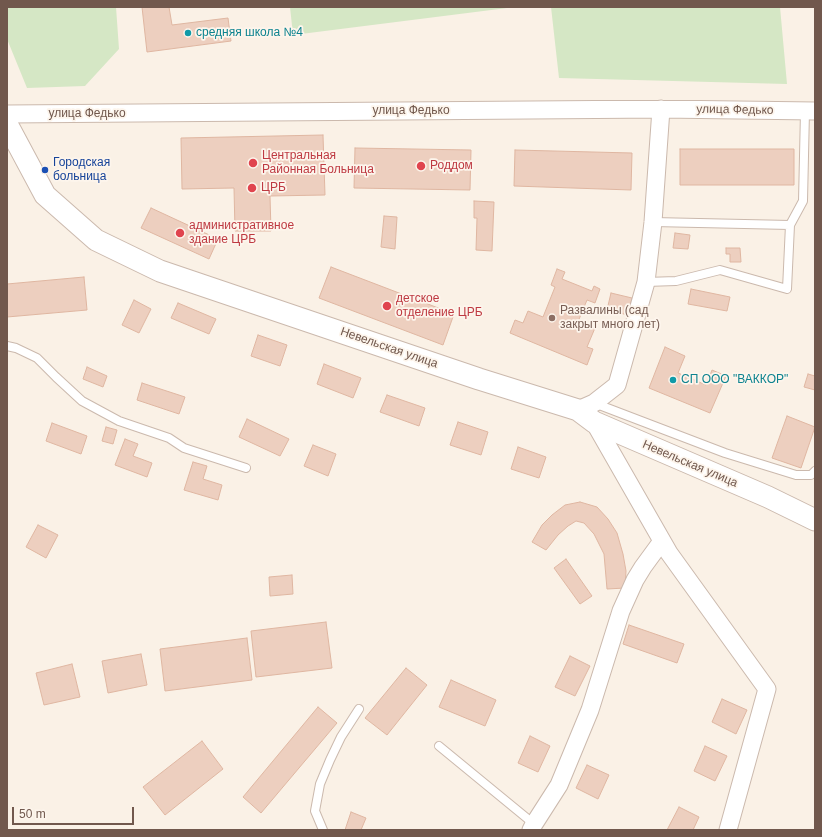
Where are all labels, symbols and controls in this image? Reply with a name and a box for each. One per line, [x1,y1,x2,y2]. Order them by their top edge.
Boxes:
place label: средняя школа №4 [196,26,303,40]
marker: средняя школа №4 [183,28,193,38]
street label: улица Федько [696,102,774,118]
street label: улица Федько [372,104,450,118]
street label: улица Федько [48,107,126,121]
place label: Центральная Районная Больница [262,149,374,177]
place label: Городская больница [53,156,110,184]
marker: Центральная Районная Больница [247,157,259,169]
place label: Роддом [430,159,473,173]
marker: Роддом [415,160,427,172]
marker: Городская больница [40,165,50,175]
place label: ЦРБ [261,181,286,195]
marker: ЦРБ [246,182,258,194]
place label: административное здание ЦРБ [189,219,294,247]
marker: административное здание ЦРБ [174,227,186,239]
place label: детское отделение ЦРБ [396,292,483,320]
marker: детское отделение ЦРБ [381,300,393,312]
place label: Развалины (сад закрыт много лет) [560,304,660,332]
marker: Развалины (сад закрыт много лет) [547,313,557,323]
street label: Невельская улица [338,325,440,371]
place label: СП ООО "ВАККОР" [681,373,788,387]
marker: СП ООО "ВАККОР" [668,375,678,385]
street label: Невельская улица [640,437,740,491]
scale bar [14,799,136,825]
text: 50 m [19,807,46,821]

